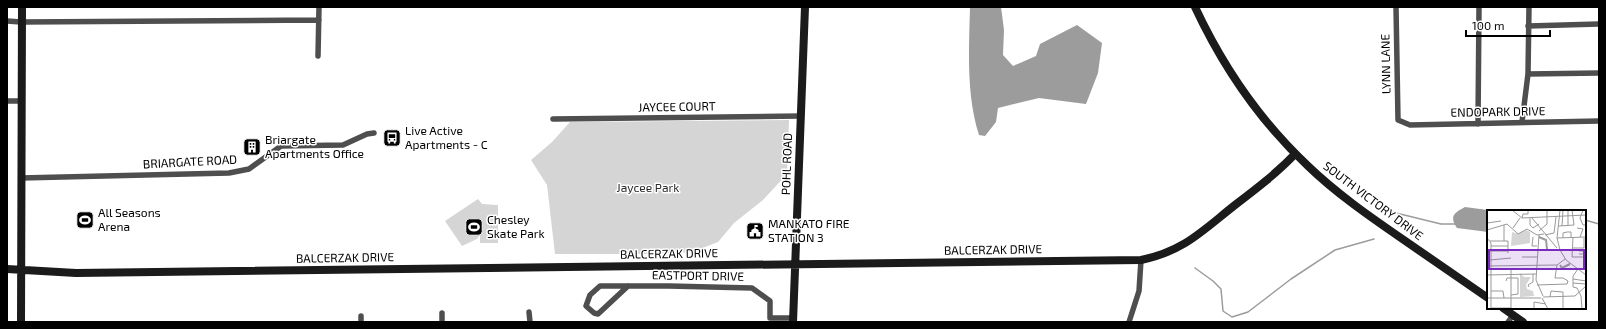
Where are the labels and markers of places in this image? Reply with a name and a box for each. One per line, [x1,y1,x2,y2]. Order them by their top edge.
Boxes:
place label: Live Active Apartments - C [405,123,488,151]
bus stop icon: Live Active Apartments - C [382,128,402,148]
place label: Briargate Apartments Office [265,132,364,160]
building icon: Briargate Apartments Office [242,137,262,157]
place label: All Seasons Arena [98,205,161,233]
sports icon: All Seasons Arena [75,210,95,230]
place label: Chesley Skate Park [487,212,545,240]
place label: MANKATO FIRE STATION 3 [768,216,850,244]
sports icon: Chesley Skate Park [464,217,484,237]
public building icon: MANKATO FIRE STATION 3 [745,221,765,241]

